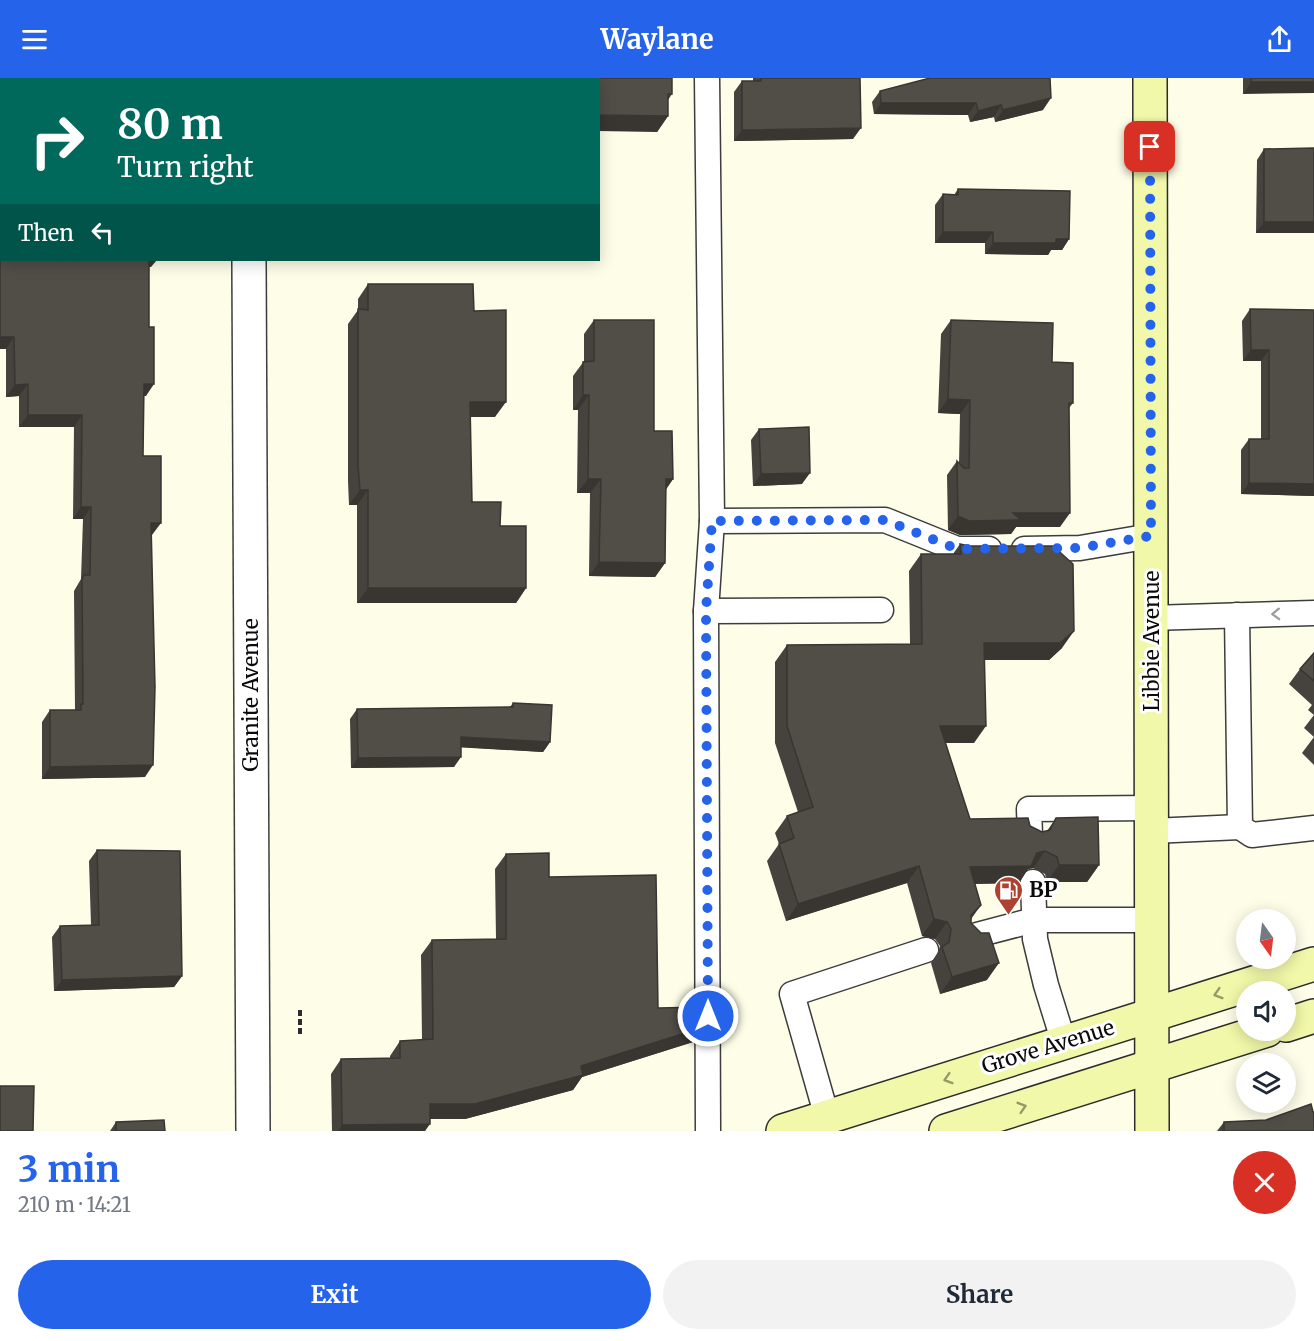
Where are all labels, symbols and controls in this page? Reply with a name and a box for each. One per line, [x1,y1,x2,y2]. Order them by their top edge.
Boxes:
text: Waylane [600,22,714,56]
icon: menu [18,23,51,56]
icon: share [1263,23,1296,56]
text: 80 m [117,98,223,150]
icon: right [18,102,96,180]
pin [1124,121,1175,172]
icon: arrive [1133,130,1166,163]
text: Turn right [117,150,254,184]
icon: left [86,216,119,249]
text: Then [18,219,74,247]
street label: Libbie Avenue [1138,571,1165,711]
one-way arrow [1271,608,1280,620]
street label: Granite Avenue [237,618,264,772]
fuel station icon: BP [992,874,1024,916]
place label: BP [1029,876,1057,903]
north arrow [1236,909,1296,969]
map controls [1236,909,1296,1113]
button: sound [1236,981,1296,1041]
position arrow [676,984,740,1048]
one-way arrow [1213,987,1224,1000]
street label: Grove Avenue [978,1014,1117,1080]
button: layers [1236,1053,1296,1113]
one-way arrow [943,1072,954,1084]
one-way arrow [1016,1102,1027,1114]
text: 3 min [18,1147,120,1192]
button: close [1233,1151,1296,1214]
text: 210 m · 14:21 [18,1192,131,1217]
button: Exit [18,1260,651,1329]
button: Share [663,1260,1296,1329]

